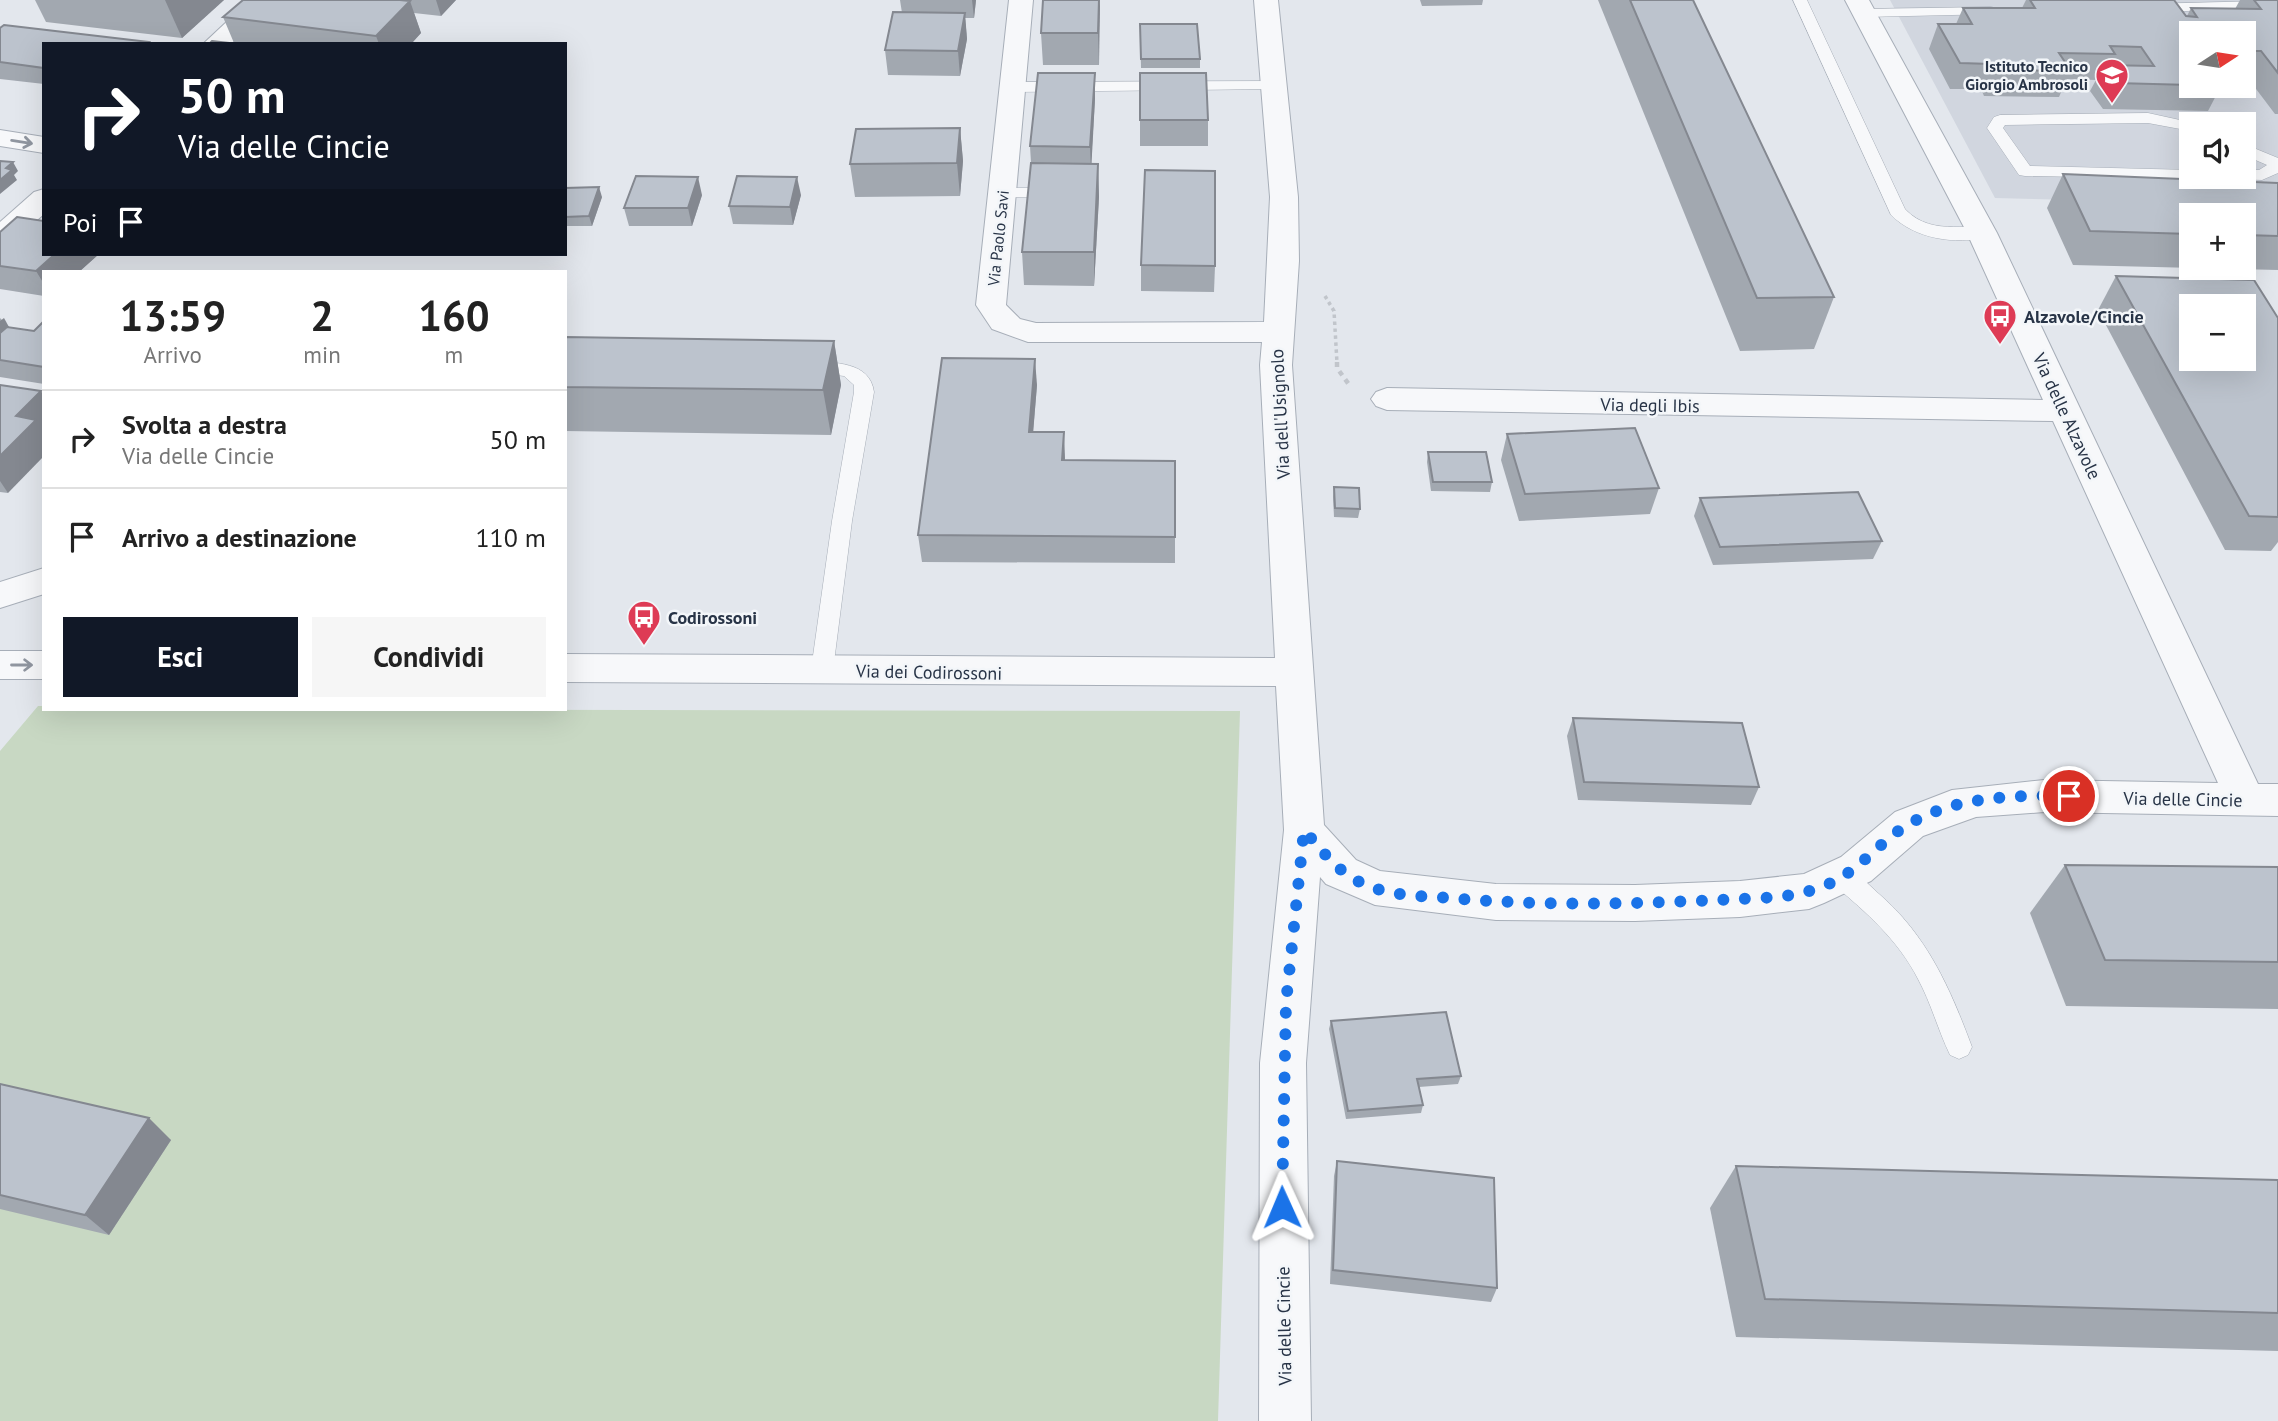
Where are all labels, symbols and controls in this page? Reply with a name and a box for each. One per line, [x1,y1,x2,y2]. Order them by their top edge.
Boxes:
north arrow [2179,21,2256,98]
map controls [2179,21,2256,371]
place label: Istituto Tecnico Giorgio Ambrosoli [1965,56,2088,94]
school or university icon: Istituto Tecnico Giorgio Ambrosoli [2093,56,2131,105]
text: 50 m [178,63,285,127]
icon: right [63,70,154,161]
button: sound [2179,112,2256,189]
text: Via delle Cincie [178,125,390,167]
one-way arrow [10,136,33,149]
street label: Via Paolo Savi [983,189,1013,288]
icon: arrive [112,203,150,241]
button: + [2179,203,2256,280]
text: Poi [63,206,98,239]
text: 13:59 [119,288,226,343]
text: 2 [310,288,334,343]
text: 160 [418,288,490,343]
button: − [2179,294,2256,371]
bus stop icon: Alzavole/Cincie [1981,297,2019,346]
place label: Alzavole/Cincie [2024,305,2144,328]
text: Arrivo [143,340,202,369]
text: min [303,340,341,369]
text: m [445,340,463,369]
street label: Via dell'Usignolo [1265,348,1295,481]
street label: Via delle Alzavole [2027,348,2106,483]
street label: Via degli Ibis [1599,393,1700,417]
text: Svolta a destra [122,408,287,441]
icon: right [63,420,101,458]
text: 50 m [490,423,546,456]
text: Via delle Cincie [122,441,274,470]
icon: arrive [63,518,101,556]
text: Arrivo a destinazione [122,521,357,554]
text: 110 m [475,521,546,554]
bus stop icon: Codirossoni [625,598,663,647]
place label: Codirossoni [668,606,757,629]
button: Esci [63,617,298,697]
button: Condividi [312,617,546,697]
one-way arrow [10,658,33,672]
street label: Via dei Codirossoni [855,659,1002,685]
pin [2039,766,2099,826]
icon: arrive [2050,777,2088,815]
street label: Via delle Cincie [2122,786,2243,812]
position arrow [1245,1170,1319,1244]
street label: Via delle Cincie [1271,1266,1297,1387]

